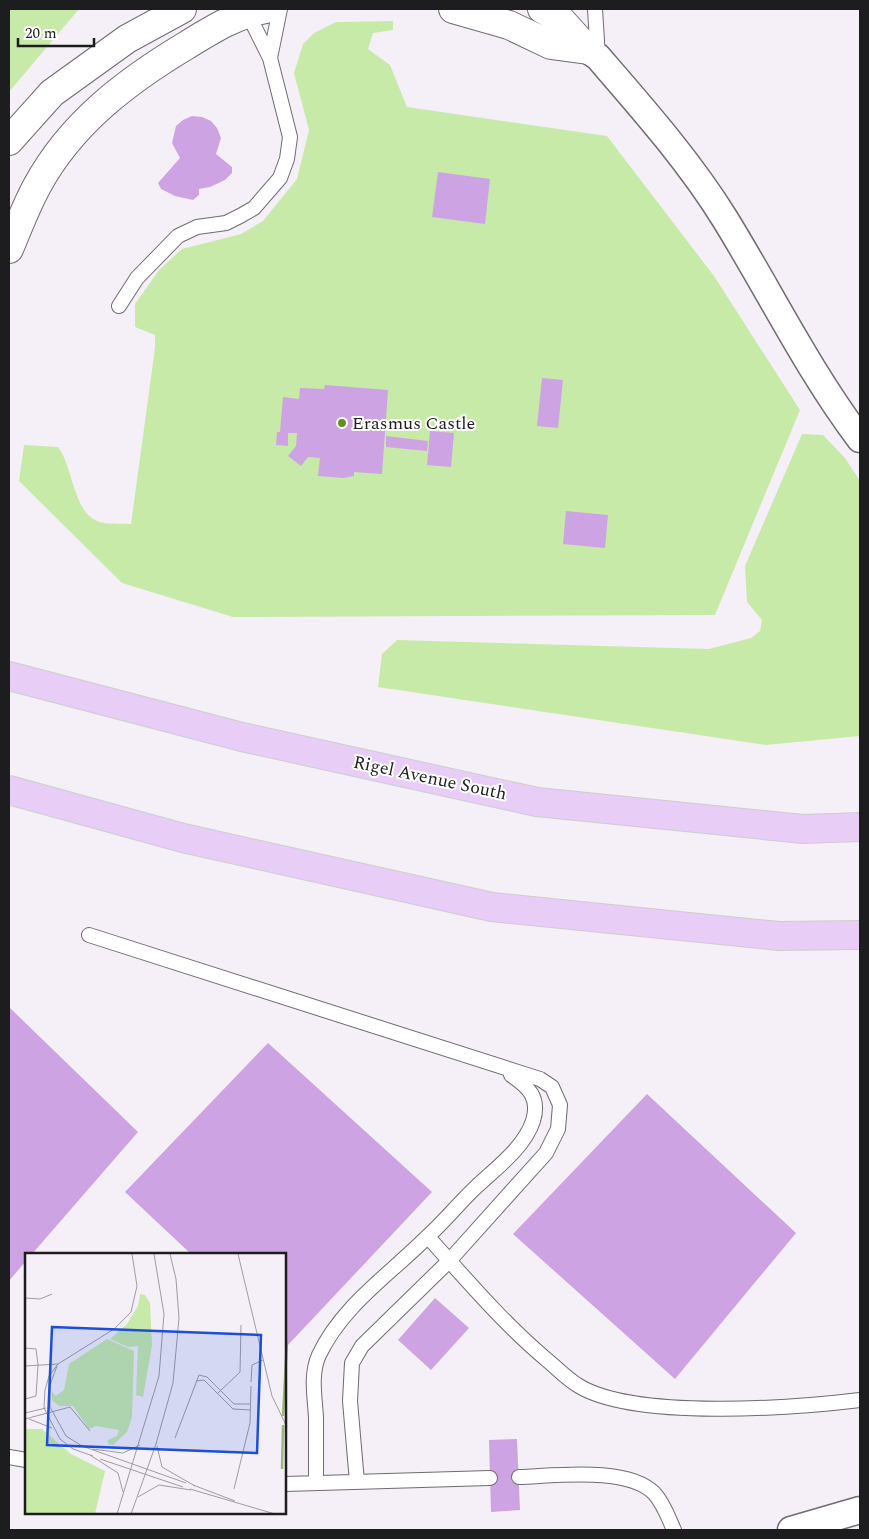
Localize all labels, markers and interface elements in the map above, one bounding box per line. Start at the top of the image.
scale bar [18,15,94,47]
text: 20 m [25,22,57,45]
place label: Erasmus Castle [352,410,475,437]
marker: Erasmus Castle [336,417,348,429]
street label: Rigel Avenue South [351,749,509,807]
inset map [25,1253,286,1514]

